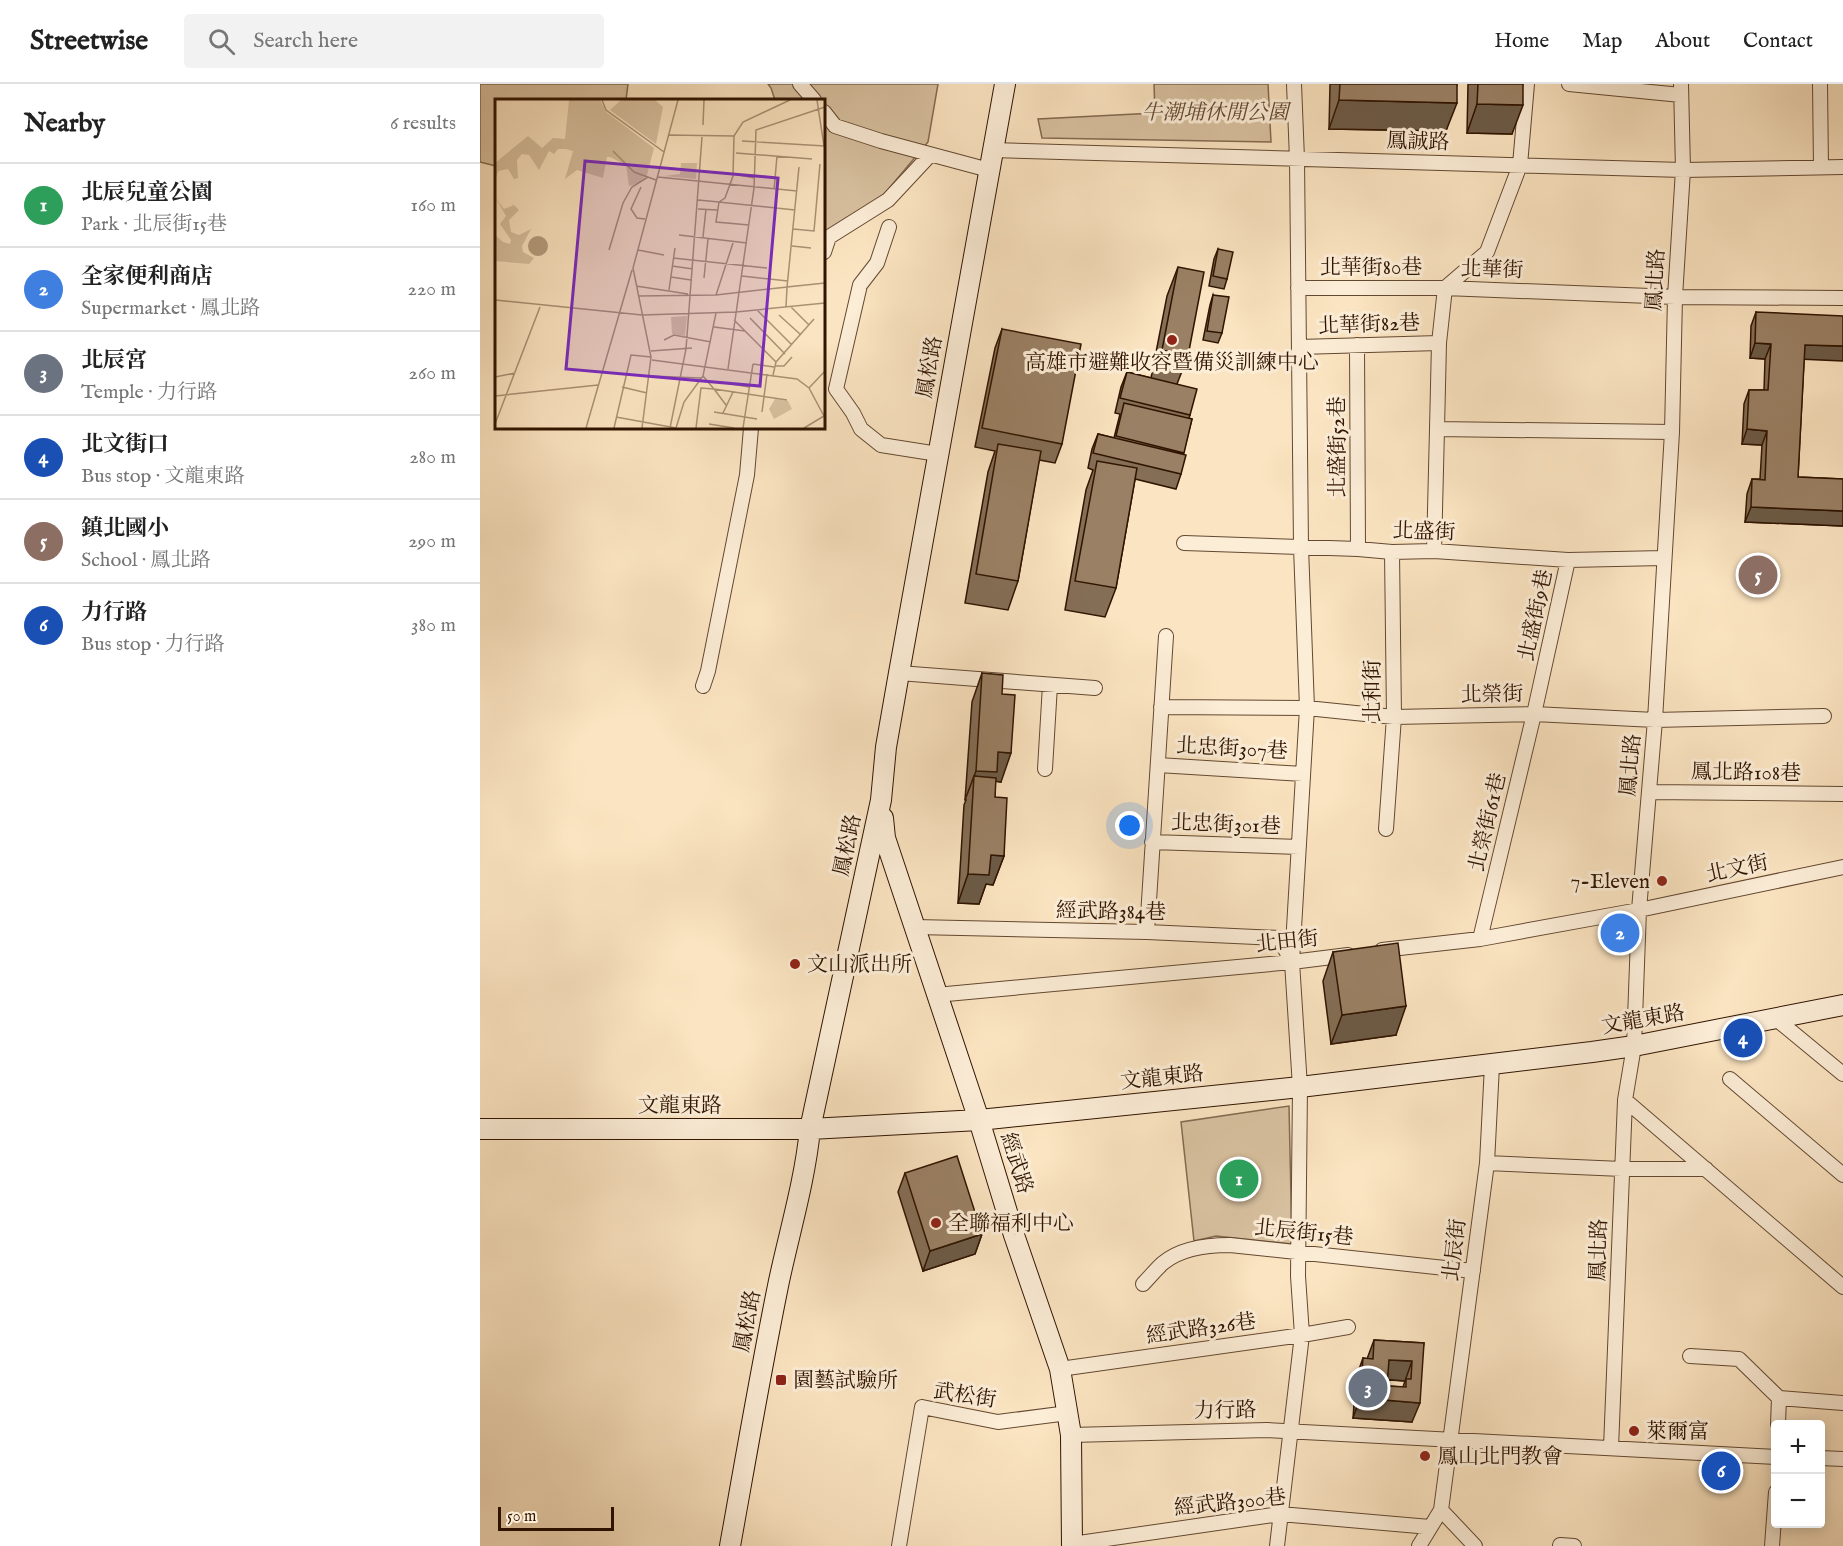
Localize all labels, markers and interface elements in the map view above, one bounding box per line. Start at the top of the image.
search box [184,14,604,68]
text: Streetwise [30,24,148,59]
icon: search [205,25,238,58]
text: Search here [253,27,358,55]
text: Home [1494,28,1549,55]
text: Map [1582,28,1622,55]
text: About [1655,28,1710,55]
text: Contact [1743,28,1813,55]
inset map [495,99,825,429]
park label: 牛潮埔休閒公園 [1142,100,1291,127]
text: Nearby [24,107,105,140]
text: 6 results [390,111,456,136]
street label: 鳳誠路 [1386,128,1450,157]
text: 北辰兒童公園 [81,179,213,207]
text: 1 [40,193,47,218]
text: 160 m [410,193,456,218]
text: Park · 北辰街15巷 [81,212,227,237]
street label: 鳳北路 [1641,248,1672,312]
street label: 北華街80巷 [1320,255,1422,282]
street label: 北華街 [1460,256,1524,285]
text: 全家便利商店 [81,263,213,291]
text: 2 [39,277,48,302]
text: 220 m [408,277,456,302]
text: Supermarket · 鳳北路 [81,296,260,321]
street label: 北華街82巷 [1318,310,1421,341]
marker: 高雄市避難收容暨備災訓練中心 [1165,333,1179,347]
street label: 鳳松路 [912,334,949,401]
text: 北辰宮 [81,347,147,375]
place label: 高雄市避難收容暨備災訓練中心 [1025,350,1319,377]
text: 3 [40,361,47,386]
text: 260 m [409,361,456,386]
text: Temple · 力行路 [81,380,217,405]
street label: 北盛街52巷 [1325,396,1352,498]
text: 北文街口 [81,431,169,459]
text: 4 [39,445,48,470]
text: 280 m [409,445,456,470]
text: Bus stop · 文龍東路 [81,464,245,489]
text: 鎮北國小 [81,515,169,543]
street label: 北盛街 [1392,518,1456,547]
text: 5 [40,529,47,554]
text: 290 m [408,529,456,554]
text: School · 鳳北路 [81,548,211,573]
pin: 5 [1738,552,1778,598]
street label: 北盛街9巷 [1514,567,1559,664]
text: 力行路 [81,599,147,627]
text: 6 [39,613,48,638]
text: 380 m [411,613,456,638]
text: Bus stop · 力行路 [81,632,225,657]
street label: 北和街 [1360,660,1387,723]
street label: 北榮街 [1460,681,1524,710]
street label: 北忠街307巷 [1175,733,1289,766]
street label: 鳳北路 [1615,733,1648,798]
street label: 鳳北路108巷 [1691,759,1801,788]
street label: 北榮街61巷 [1464,770,1513,874]
street label: 北忠街301巷 [1171,810,1281,841]
your location [1115,811,1144,840]
street label: 鳳松路 [829,812,868,879]
street label: 北文街 [1704,850,1771,889]
place label: 7-Eleven [1571,869,1650,896]
marker: 7-Eleven [1655,874,1669,888]
street label: 經武路384巷 [1056,898,1166,927]
pin: 2 [1600,910,1640,956]
street label: 北田街 [1254,926,1320,959]
place label: 文山派出所 [807,952,912,979]
marker: 文山派出所 [788,957,802,971]
street label: 文龍東路 [1600,1000,1687,1041]
pin: 4 [1724,1016,1762,1060]
street label: 文龍東路 [1119,1061,1205,1096]
street label: 文龍東路 [638,1093,722,1120]
street label: 經武路 [993,1129,1038,1198]
pin: 1 [1220,1156,1258,1202]
place label: 全聯福利中心 [948,1211,1074,1238]
street label: 北辰街15巷 [1253,1215,1355,1252]
marker: 全聯福利中心 [929,1216,943,1230]
street label: 北辰街 [1438,1217,1473,1283]
street label: 鳳北路 [1585,1218,1614,1282]
street label: 鳳松路 [729,1288,768,1355]
street label: 經武路326巷 [1145,1308,1258,1351]
pin: 3 [1348,1366,1388,1410]
place label: 園藝試驗所 [793,1368,898,1395]
marker: 園藝試驗所 [774,1373,788,1387]
street label: 武松街 [932,1378,998,1415]
street label: 力行路 [1193,1397,1257,1426]
place label: 萊爾富 [1646,1419,1709,1446]
map controls [1771,1420,1825,1528]
button: + [1771,1420,1825,1474]
marker: 萊爾富 [1627,1424,1641,1438]
place label: 鳳山北門教會 [1437,1444,1563,1471]
pin: 6 [1702,1448,1740,1494]
marker: 鳳山北門教會 [1418,1449,1432,1463]
button: − [1771,1474,1825,1528]
street label: 經武路300巷 [1173,1484,1288,1523]
scale bar [498,1504,614,1532]
text: 50 m [507,1507,536,1527]

